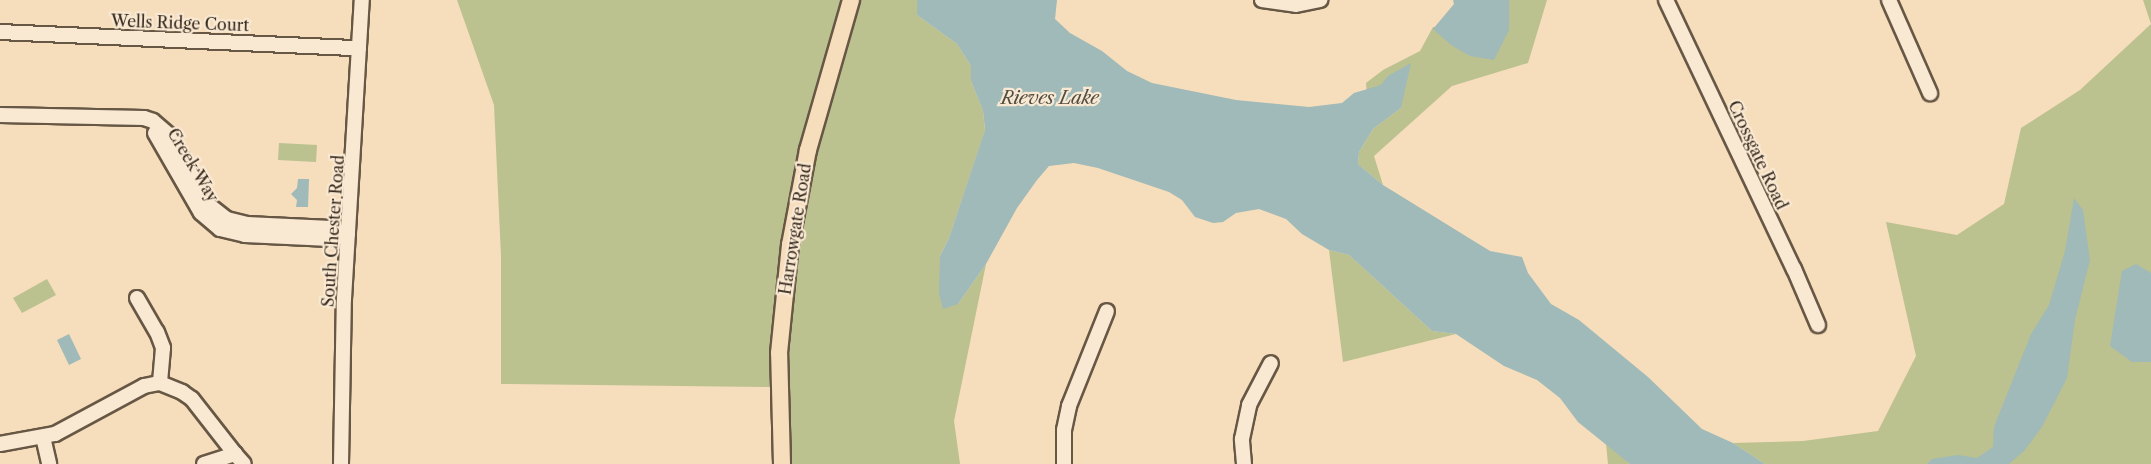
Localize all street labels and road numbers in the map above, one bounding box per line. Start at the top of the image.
street label: Wells Ridge Court [111,11,249,35]
street label: Crossgate Road [1724,98,1792,212]
street label: Creek Way [163,124,223,206]
street label: South Chester Road [318,154,348,308]
street label: Harrowgate Road [775,162,815,296]

